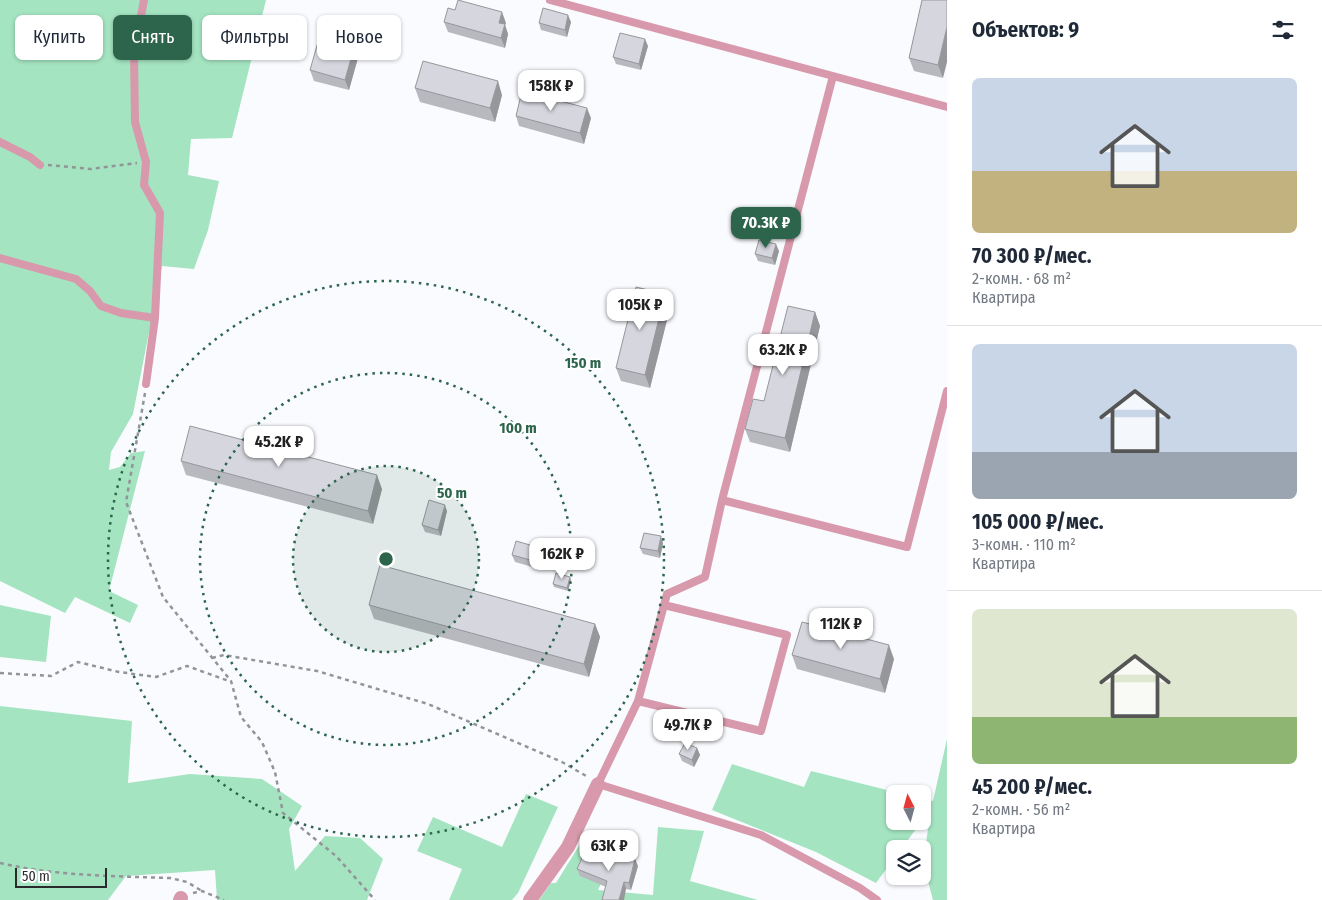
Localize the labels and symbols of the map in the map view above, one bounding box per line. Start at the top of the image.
pin: 158K ₽ [510,70,592,112]
pin: 70.3K ₽ [720,206,812,249]
pin: 105K ₽ [599,288,681,331]
pin: 63.2K ₽ [737,334,829,376]
text: 150 m [565,354,601,372]
text: 100 m [499,419,537,437]
pin: 45.2K ₽ [233,426,325,468]
text: 50 m [437,484,467,502]
pin: 162K ₽ [521,538,603,580]
centre of rings [377,550,395,568]
pin: 112K ₽ [800,608,882,650]
pin: 49.7K ₽ [642,708,734,751]
north arrow [886,785,931,830]
pin: 63K ₽ [574,830,644,872]
scale bar [15,865,108,888]

